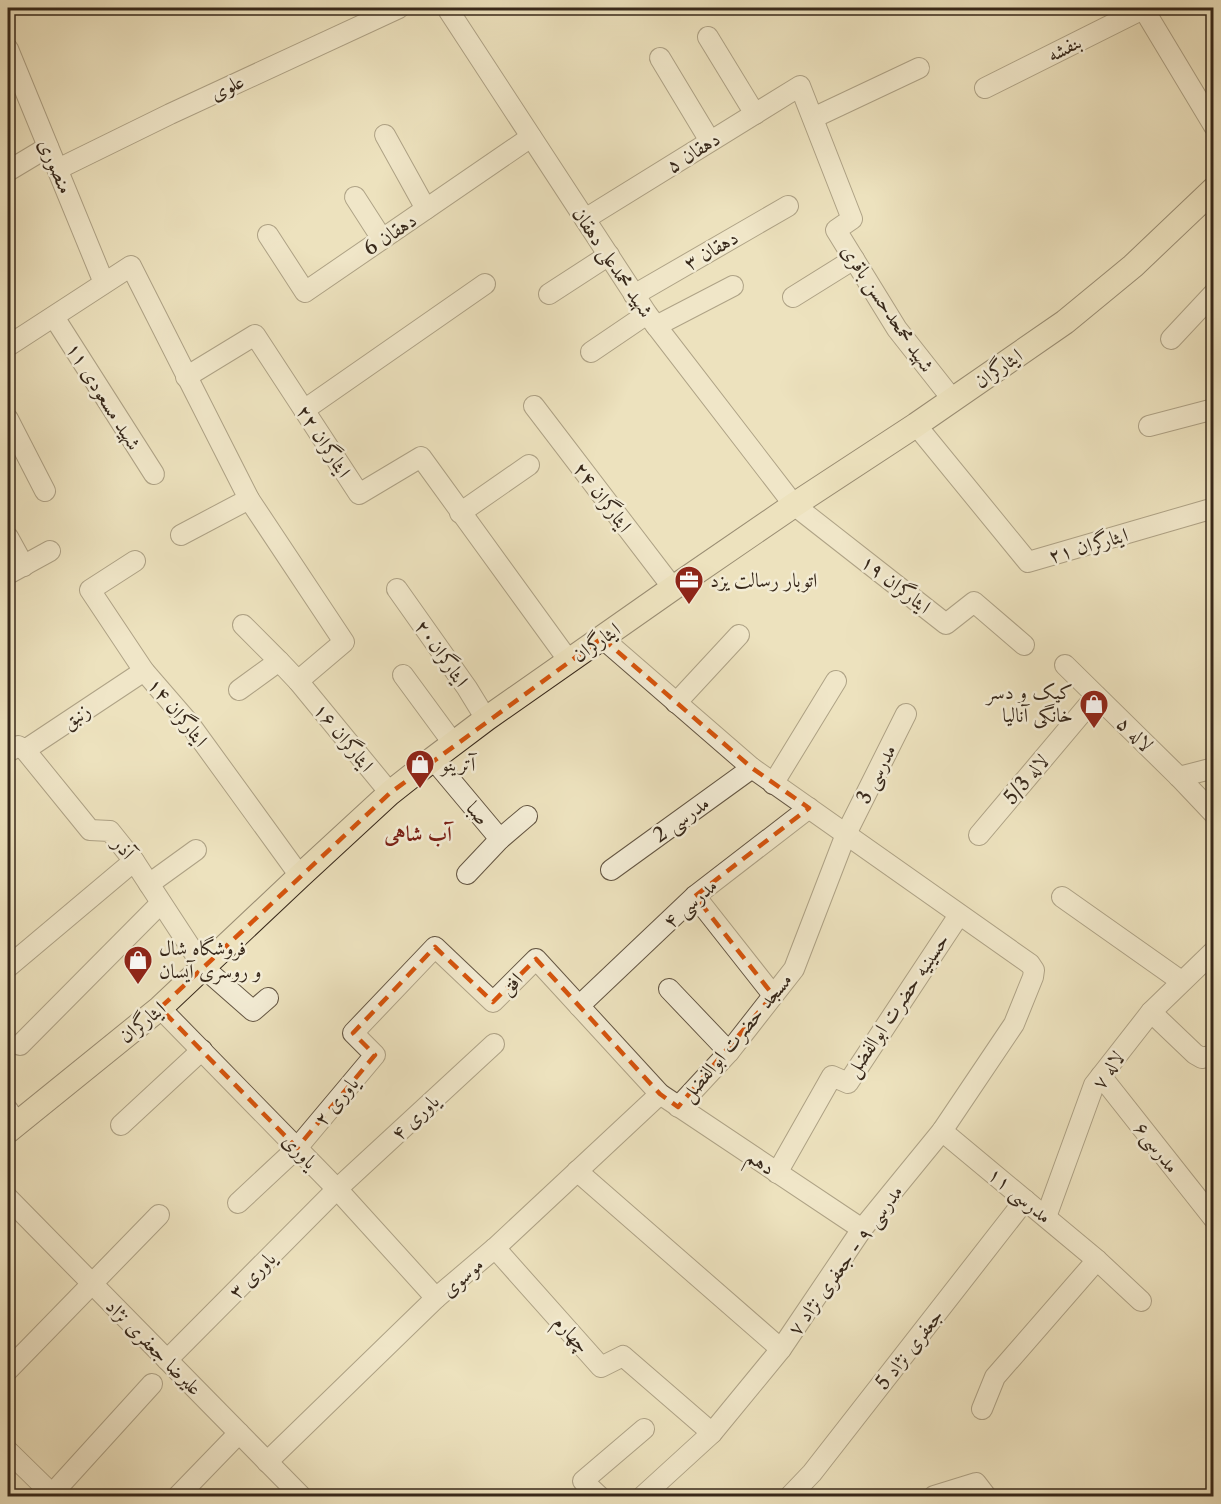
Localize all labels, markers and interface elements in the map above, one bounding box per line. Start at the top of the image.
street label: بنفشه [1043,29,1085,67]
street label: علوی [206,69,248,106]
street label: دهقان ۵ [662,126,724,178]
street label: منصوری [33,135,78,197]
street label: شهید محمدعلی دهقان [565,202,659,323]
street label: دهقان 6 [359,208,421,260]
street label: دهقان ۳ [680,225,742,275]
street label: شهید محمحدحسن باقری [835,240,940,378]
street label: شهید مسعودی ۱۱ [61,338,147,455]
street label: ایثارگران [969,342,1027,394]
street label: ایثارگران ۲۲ [291,400,357,482]
street label: ایثارگران ۲۴ [568,457,638,537]
street label: ایثارگران ۲۱ [1045,521,1131,569]
street label: ایثارگران ۱‍۹ [856,549,936,619]
office icon: اتوبار رسالت یزد [673,564,705,606]
place label: اتوبار رسالت یزد [710,568,817,593]
street label: ۲۰ایثارگران [409,614,475,692]
street label: ایثارگران [567,616,625,668]
street label: ایثارگران ۱۴ [142,672,214,752]
place label: کیک و دسر خانگی آنالیا [985,680,1073,729]
shop icon: کیک و دسر خانگی آنالیا [1078,688,1110,730]
street label: ایثارگران ۱۶ [308,697,380,777]
street label: زنبق [57,698,95,735]
street label: لاله ۵ [1112,711,1158,757]
street label: مدرسی 3 [851,740,904,809]
shop icon: آترینو [404,748,436,790]
street label: لاله 5/3 [998,749,1054,809]
place label: آترینو [439,752,478,777]
street label: مدرسی 2 [648,791,716,850]
street label: صبا [461,796,495,830]
district label: آب شاهی [383,821,454,847]
street label: آذر [107,831,142,866]
street label: مدرسی ۴ [658,873,724,935]
street label: حسینیه حضرت ابوالفضل [840,929,956,1083]
place label: فروشگاه شال و روسری آیسان [159,935,261,985]
shop icon: فروشگاه شال و روسری آیسان [122,944,154,986]
street label: افق [495,968,528,1001]
street label: مسجد حضرت ابوالفضل [675,968,799,1108]
street label: ایثارگران [113,995,171,1049]
street label: لاله ۷ [1086,1046,1130,1094]
street label: یاوری ۲ [309,1071,365,1131]
street label: یاوری ۴ [386,1088,445,1146]
street label: مدرسی۶ [1127,1117,1184,1179]
street label: یاوری [277,1128,323,1175]
street label: دهم [739,1144,780,1186]
street label: مدرسی ۱۱ [981,1162,1057,1231]
street label: مدرسی ۹ - جعفری نژاد ۷ [782,1180,910,1342]
street label: یاوری ۳ [223,1246,282,1304]
street label: موسوی [436,1252,489,1303]
street label: علیرضا جعفری نژاد [100,1294,207,1401]
street label: جعفری نژاد 5 [870,1304,949,1395]
street label: چهارم [544,1310,595,1362]

